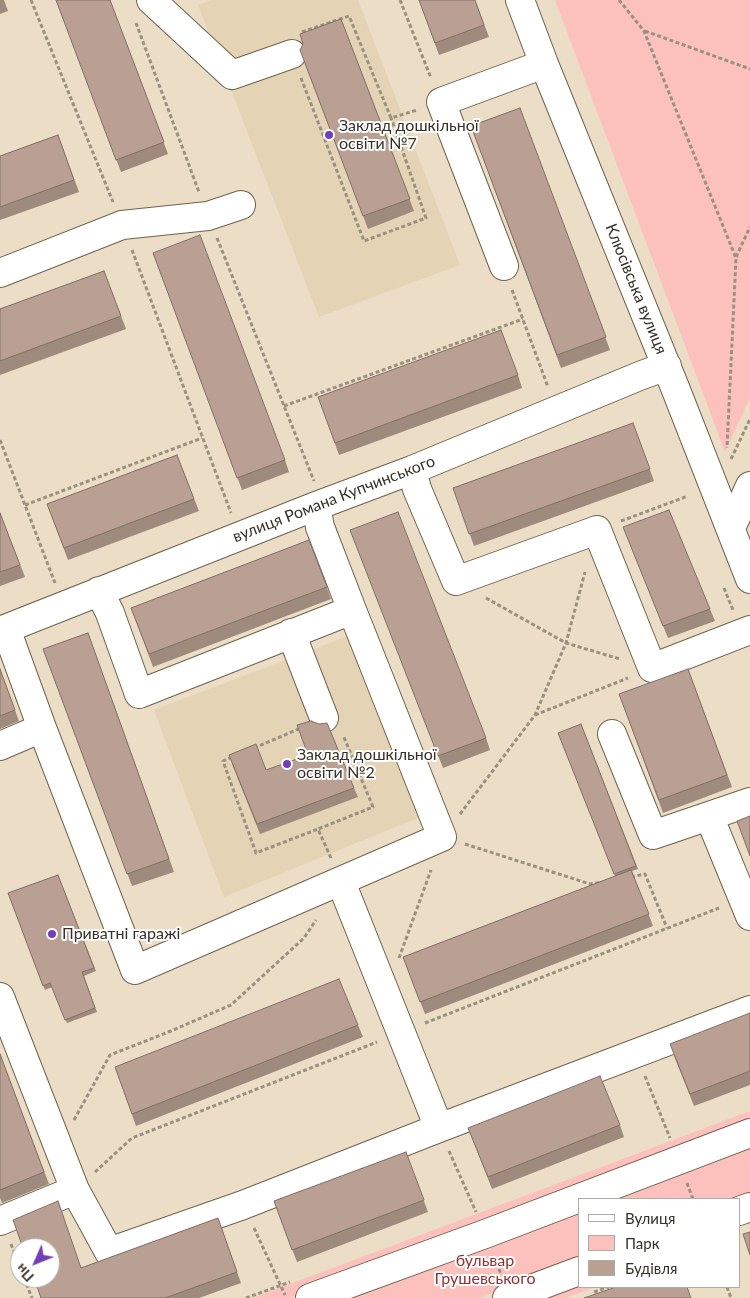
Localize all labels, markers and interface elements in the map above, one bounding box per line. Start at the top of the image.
place label: Заклад дошкільної освіти №7 [339,116,479,154]
marker: Заклад дошкільної освіти №7 [323,129,335,141]
street label: Клюсівська вулиця [601,221,671,357]
street label: вулиця Романа Купчинського [230,451,438,547]
place label: Заклад дошкільної освіти №2 [297,745,437,783]
marker: Заклад дошкільної освіти №2 [281,758,293,770]
place label: Приватні гаражі [62,924,180,944]
marker: Приватні гаражі [46,928,58,940]
legend [578,1198,740,1288]
text: Вулиця [625,1209,675,1227]
text: Парк [625,1234,659,1252]
north arrow [10,1238,60,1288]
park label: бульвар Грушевського [435,1251,535,1289]
text: Будівля [625,1259,677,1277]
text: Пн [12,1261,37,1286]

